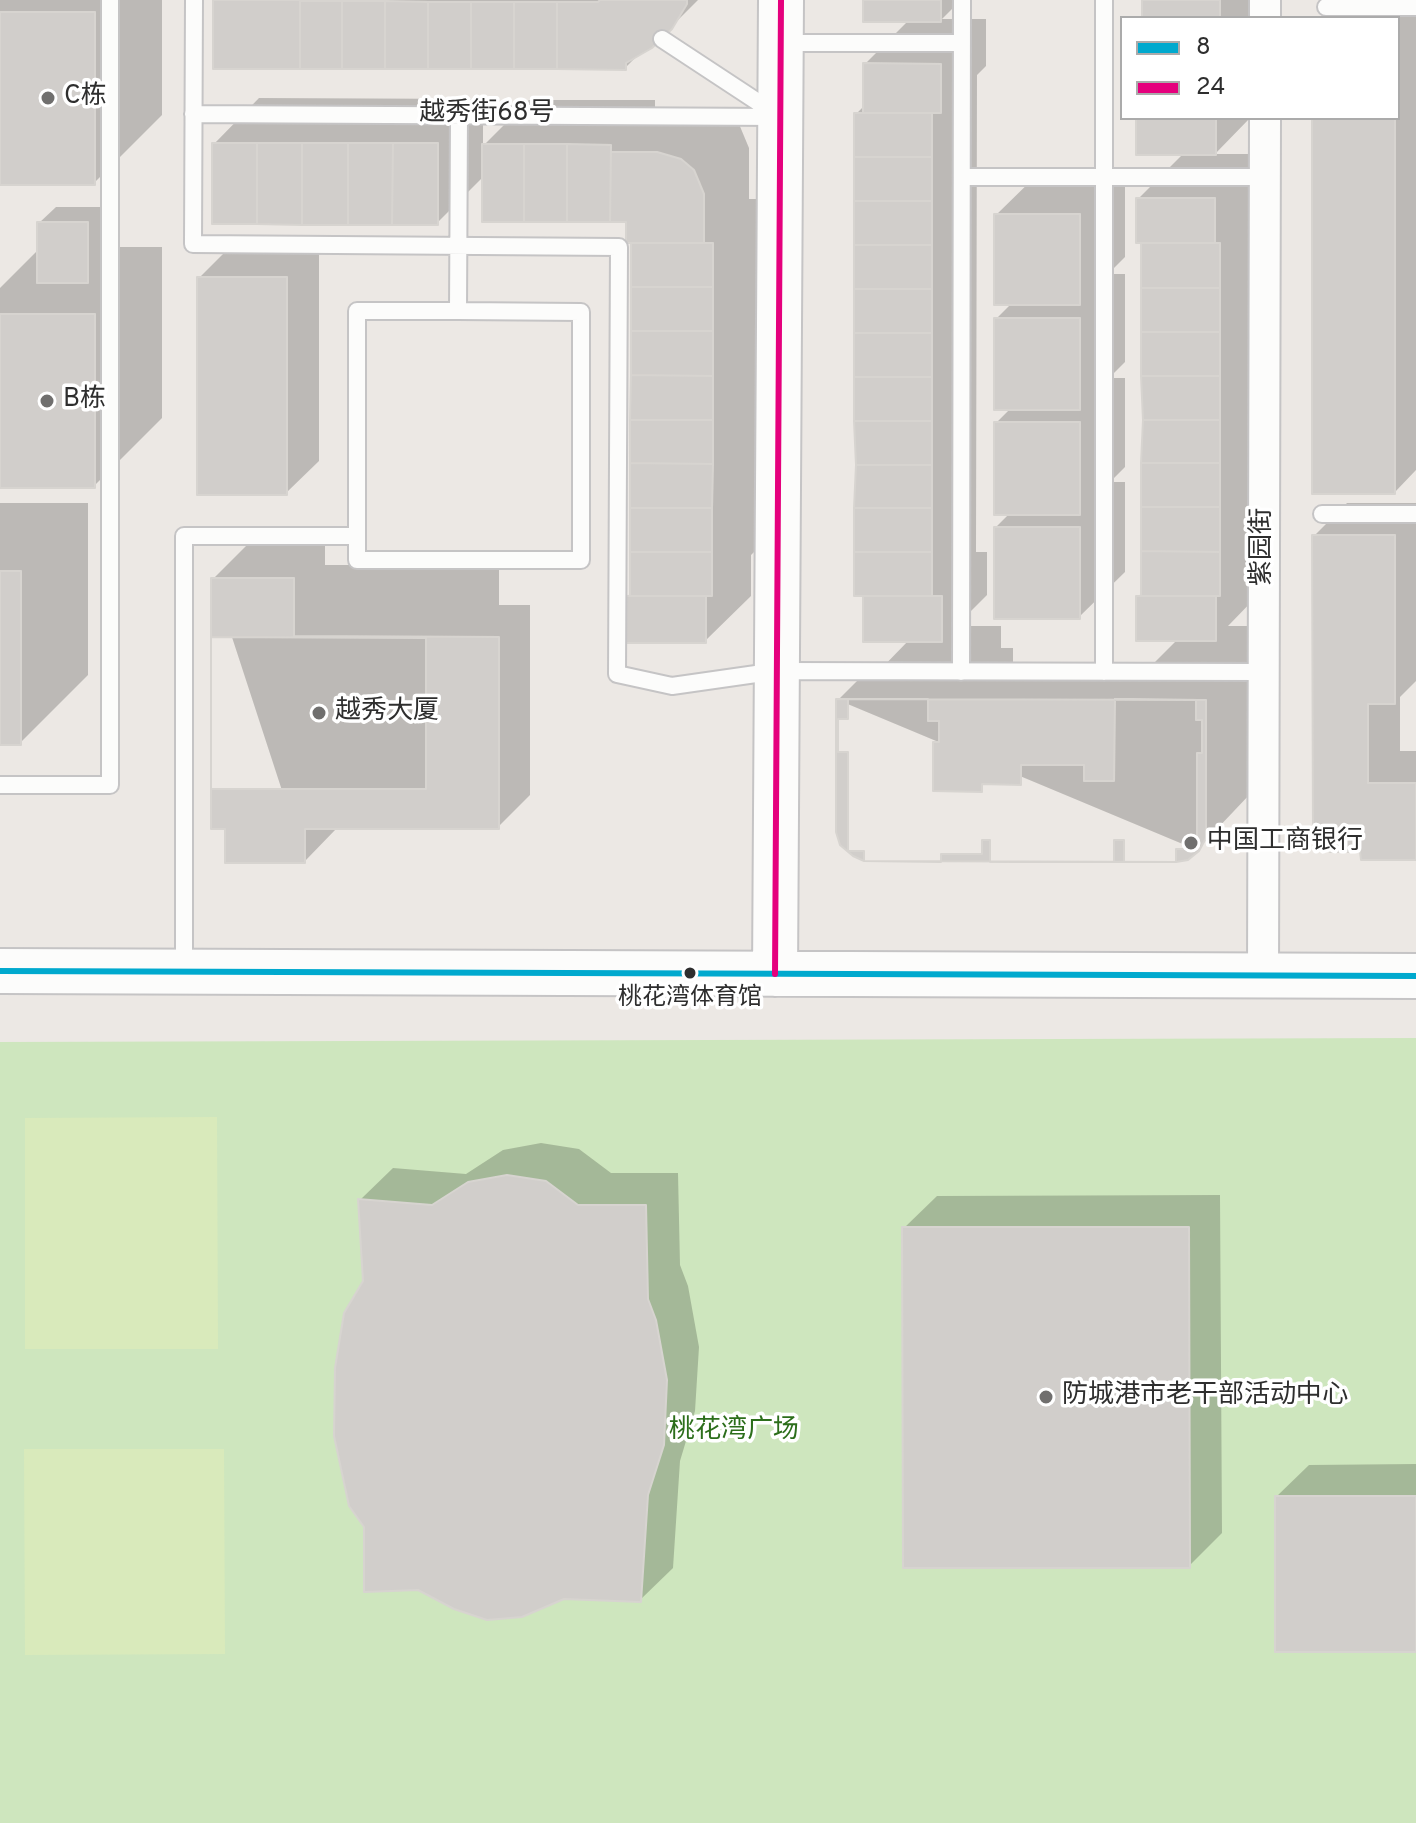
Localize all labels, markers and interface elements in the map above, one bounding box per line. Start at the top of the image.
legend [1120,16,1400,120]
text: 8 [1196,33,1211,63]
text: 24 [1196,73,1225,103]
place label: C栋 [64,82,107,114]
marker: C栋 [39,89,57,107]
street label: 越秀街68号 [419,99,555,131]
place label: B栋 [63,385,106,417]
marker: B栋 [38,392,56,410]
street label: 紫园街 [1248,508,1280,586]
place label: 越秀大厦 [335,697,439,729]
marker: 越秀大厦 [310,704,328,722]
place label: 中国工商银行 [1207,827,1363,859]
marker: 中国工商银行 [1182,834,1200,852]
marker: 桃花湾体育馆 [682,965,698,981]
place label: 桃花湾体育馆 [618,985,762,1013]
place label: 防城港市老干部活动中心 [1062,1381,1348,1413]
marker: 防城港市老干部活动中心 [1037,1388,1055,1406]
park label: 桃花湾广场 [669,1416,799,1448]

